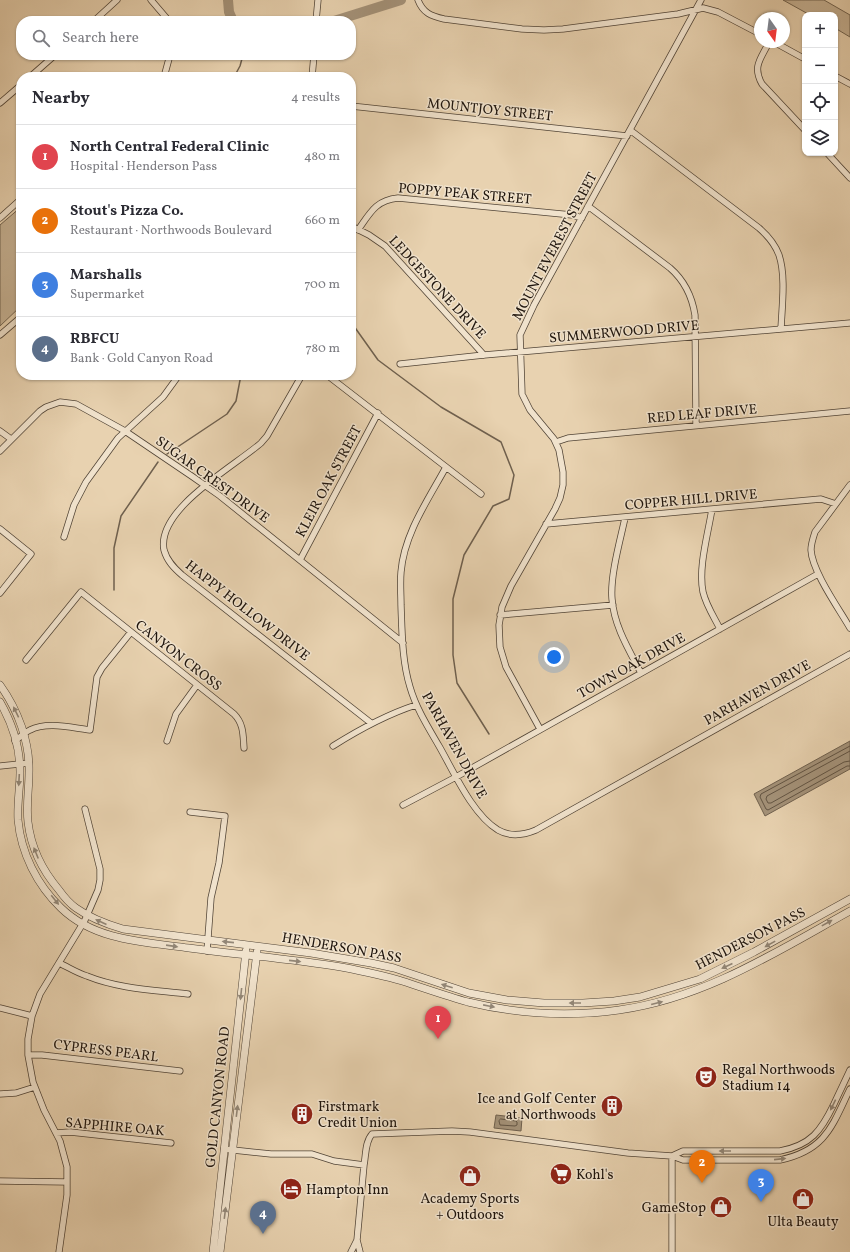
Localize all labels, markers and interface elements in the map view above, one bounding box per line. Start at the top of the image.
north arrow [754,12,790,48]
map controls [802,12,838,156]
button: + [802,12,838,48]
search box [16,16,356,60]
icon: search [30,27,52,49]
text: Search here [62,28,139,49]
button: − [802,48,838,84]
button: locate [802,84,838,120]
text: Nearby [32,87,90,110]
text: 4 results [291,89,340,107]
street label: MOUNTJOY STREET [426,94,554,127]
button: layers [802,120,838,156]
text: North Central Federal Clinic [70,137,269,158]
text: 1 [42,148,48,166]
text: 480 m [304,148,340,166]
text: Hospital · Henderson Pass [70,158,217,176]
street label: MOUNT EVEREST STREET [508,169,602,324]
street label: POPPY PEAK STREET [397,179,532,210]
text: Stout's Pizza Co. [70,201,184,222]
text: 2 [42,212,48,230]
text: 660 m [305,212,340,230]
text: Restaurant · Northwoods Boulevard [70,222,272,240]
street label: LEDGESTONE DRIVE [384,232,490,344]
text: Marshalls [70,265,142,286]
text: 3 [42,276,48,294]
text: 700 m [304,276,340,294]
text: Supermarket [70,286,145,304]
street label: SUMMERWOOD DRIVE [548,316,700,349]
text: RBFCU [70,329,119,350]
text: 4 [41,340,49,358]
text: 780 m [306,340,340,358]
text: Bank · Gold Canyon Road [70,350,213,368]
street label: RED LEAF DRIVE [646,400,758,429]
street label: KLEIR OAK STREET [292,422,367,541]
street label: SUGAR CREST DRIVE [151,432,273,528]
street label: COPPER HILL DRIVE [624,485,758,516]
street label: HAPPY HOLLOW DRIVE [181,556,313,666]
street label: CANYON CROSS [131,616,225,696]
street label: TOWN OAK DRIVE [575,629,689,704]
your location [544,647,564,667]
street label: PARHAVEN DRIVE [701,656,814,731]
street label: PARHAVEN DRIVE [416,689,491,802]
one-way arrow [13,707,19,718]
one-way arrow [16,774,23,786]
one-way arrow [32,847,38,859]
one-way arrow [50,895,59,906]
street label: HENDERSON PASS [692,903,809,975]
one-way arrow [95,919,107,925]
one-way arrow [821,920,833,927]
street label: HENDERSON PASS [280,929,403,968]
one-way arrow [222,939,234,946]
one-way arrow [764,940,776,947]
one-way arrow [166,943,179,949]
one-way arrow [289,957,301,964]
one-way arrow [722,963,733,969]
one-way arrow [441,982,453,988]
one-way arrow [238,988,245,1000]
one-way arrow [650,999,663,1005]
one-way arrow [568,1000,581,1006]
one-way arrow [483,1003,495,1009]
pin: 1 [425,1006,451,1039]
street label: GOLD CANYON ROAD [202,1026,235,1169]
street label: CYPRESS PEARL [52,1036,160,1067]
place label: Regal Northwoods Stadium 14 [722,1061,835,1096]
theatre icon: Regal Northwoods Stadium 14 [693,1064,719,1090]
place label: Ice and Golf Center at Northwoods [477,1090,596,1125]
building icon: Ice and Golf Center at Northwoods [599,1093,625,1119]
place label: Firstmark Credit Union [318,1098,397,1133]
one-way arrow [830,1100,836,1111]
building icon: Firstmark Credit Union [289,1101,315,1127]
one-way arrow [234,1105,240,1117]
street label: SAPPHIRE OAK [65,1114,166,1141]
one-way arrow [718,1148,731,1154]
pin: 2 [689,1150,715,1183]
one-way arrow [774,1156,786,1162]
supermarket icon: Kohl's [548,1161,574,1187]
shop icon: Academy Sports + Outdoors [457,1163,483,1189]
place label: Kohl's [576,1166,614,1185]
pin: 3 [748,1169,774,1202]
hotel icon: Hampton Inn [278,1176,304,1202]
place label: Hampton Inn [306,1181,389,1200]
shop icon: Ulta Beauty [790,1186,816,1212]
place label: Academy Sports + Outdoors [420,1190,520,1225]
shop icon: GameStop [708,1194,734,1220]
place label: GameStop [642,1199,706,1218]
pin: 4 [250,1201,276,1234]
one-way arrow [222,1207,228,1219]
place label: Ulta Beauty [767,1213,839,1232]

